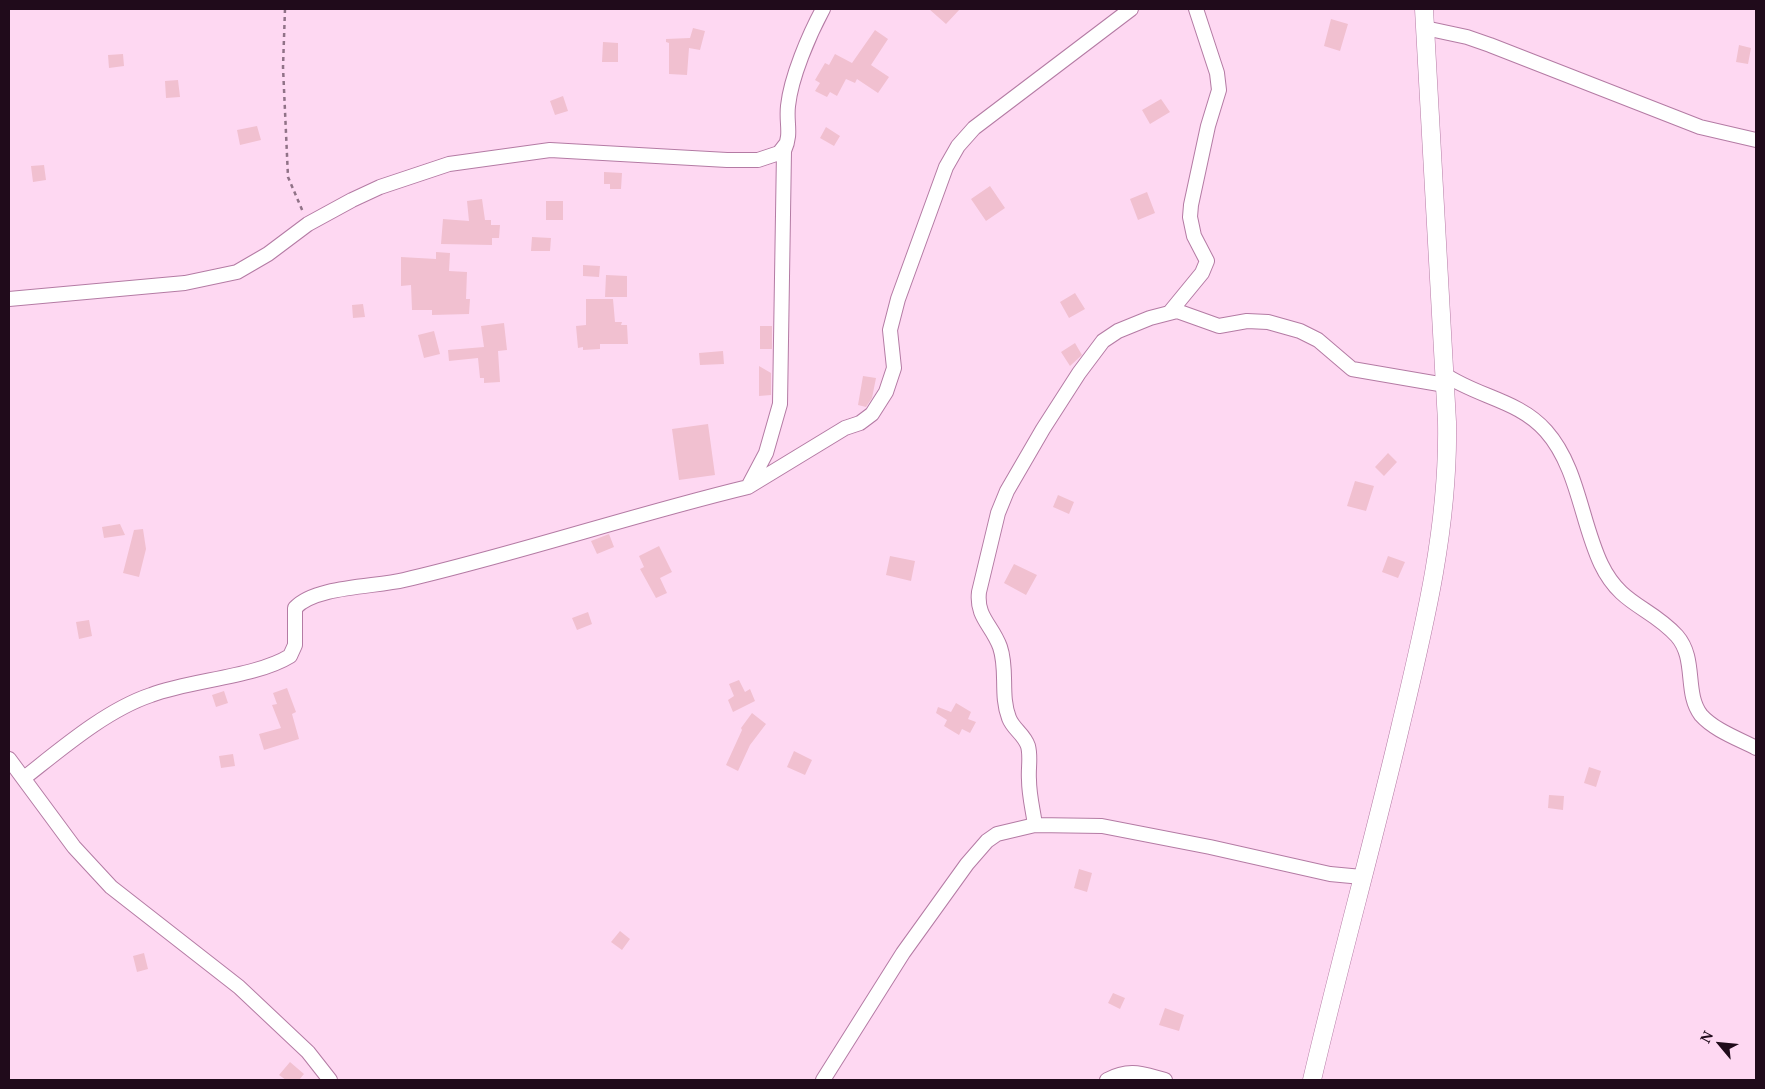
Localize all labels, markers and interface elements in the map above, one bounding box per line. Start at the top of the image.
north arrow [1695,1019,1745,1069]
text: N [1695,1027,1717,1046]

